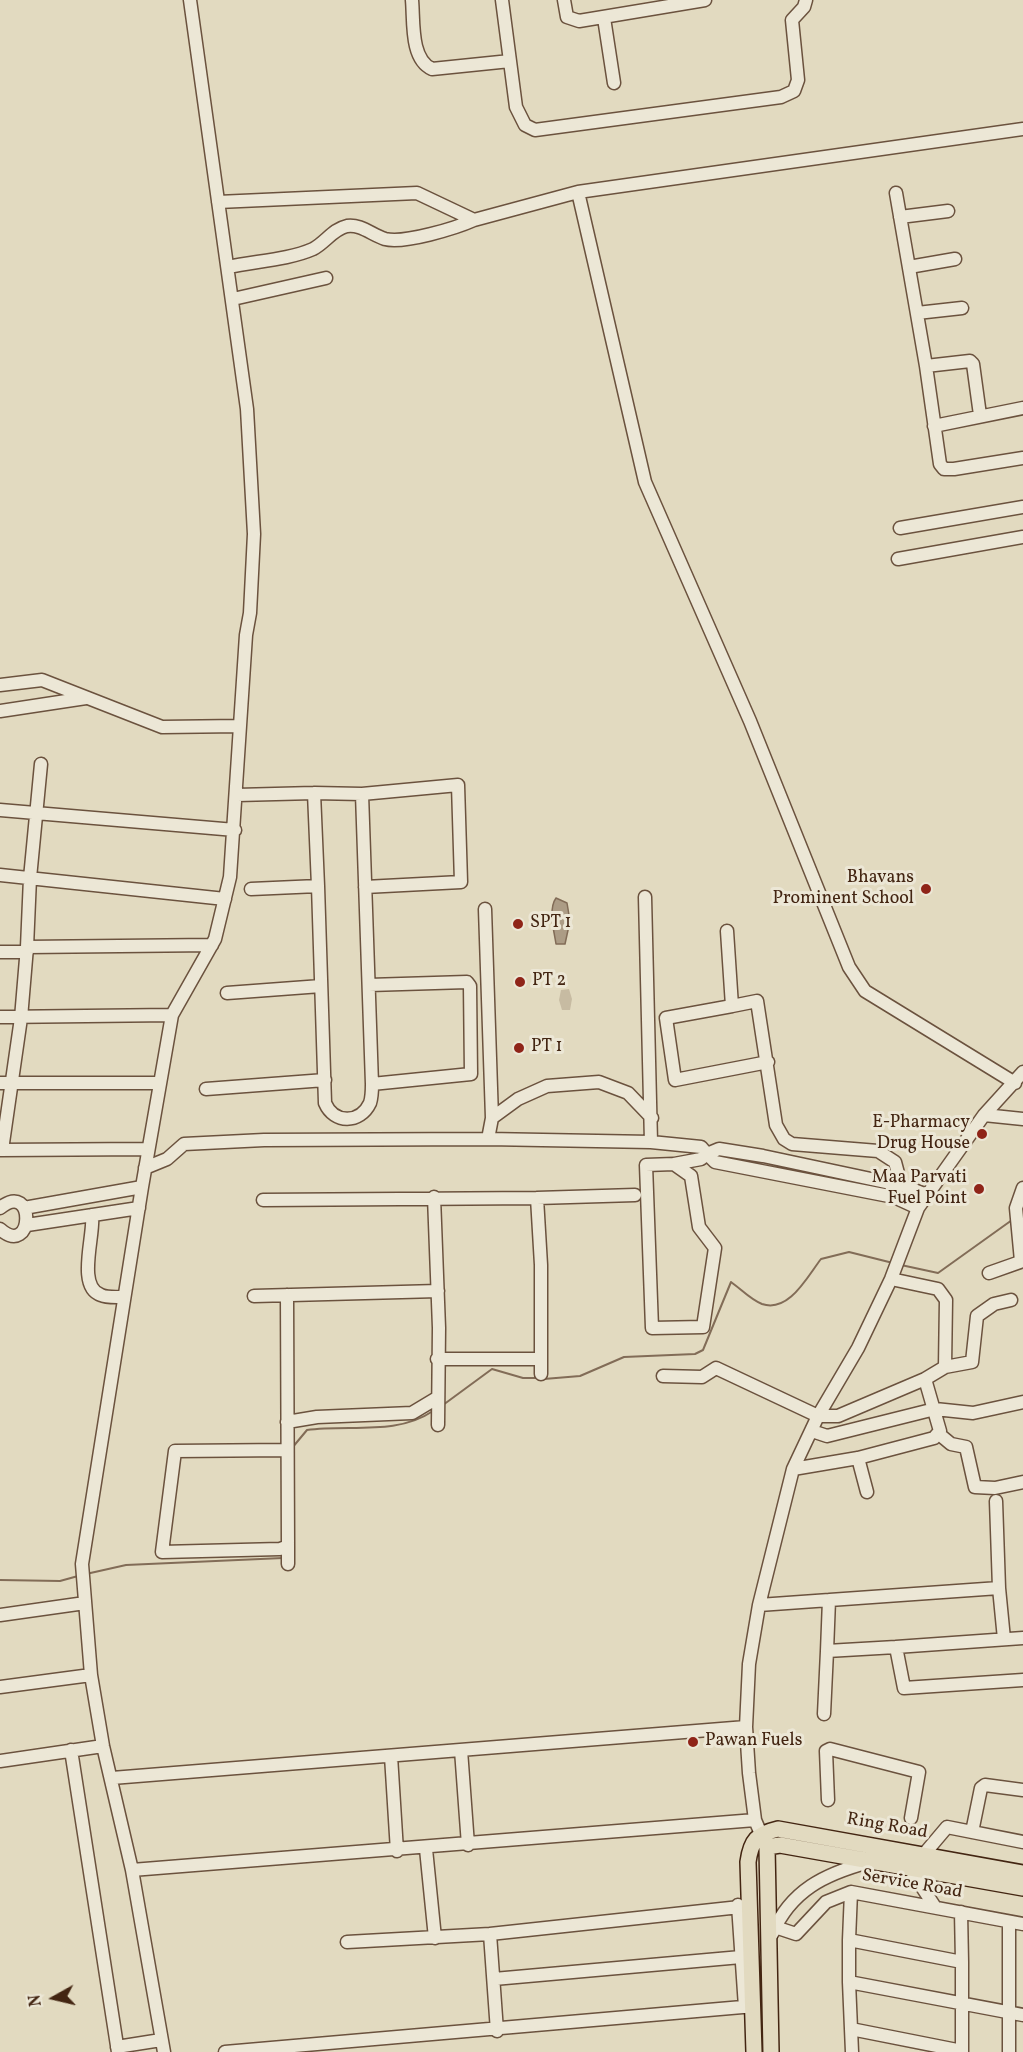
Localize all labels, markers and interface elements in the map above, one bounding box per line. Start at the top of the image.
place label: Bhavans Prominent School [773,868,914,910]
marker: Bhavans Prominent School [919,882,933,896]
place label: SPT 1 [530,913,572,935]
marker: SPT 1 [511,917,525,931]
place label: PT 2 [532,971,566,993]
marker: PT 2 [513,975,527,989]
place label: PT 1 [531,1037,563,1059]
marker: PT 1 [512,1041,526,1055]
place label: E-Pharmacy Drug House [872,1113,970,1156]
marker: E-Pharmacy Drug House [975,1127,989,1141]
place label: Maa Parvati Fuel Point [872,1168,967,1210]
marker: Maa Parvati Fuel Point [972,1182,986,1196]
place label: Pawan Fuels [705,1731,802,1753]
marker: Pawan Fuels [686,1735,700,1749]
street label: Ring Road [845,1809,929,1845]
street label: Service Road [860,1866,964,1904]
north arrow [24,1968,84,2028]
text: N [24,1993,48,2008]

